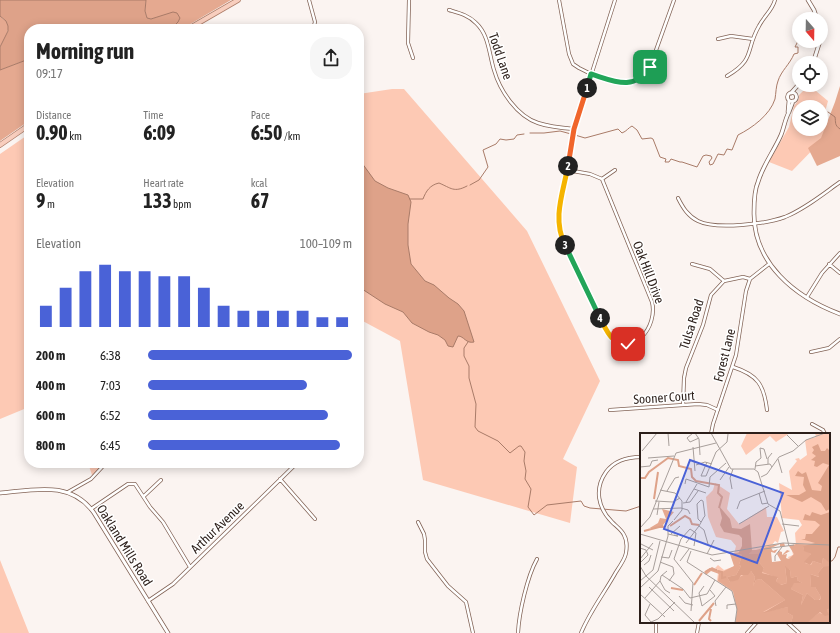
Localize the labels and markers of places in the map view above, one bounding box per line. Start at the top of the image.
pin [633,50,667,84]
pin: 1 [577,78,597,98]
pin: 2 [558,156,578,176]
pin: 3 [555,235,575,255]
pin: 4 [590,308,610,328]
pin [611,327,645,361]

